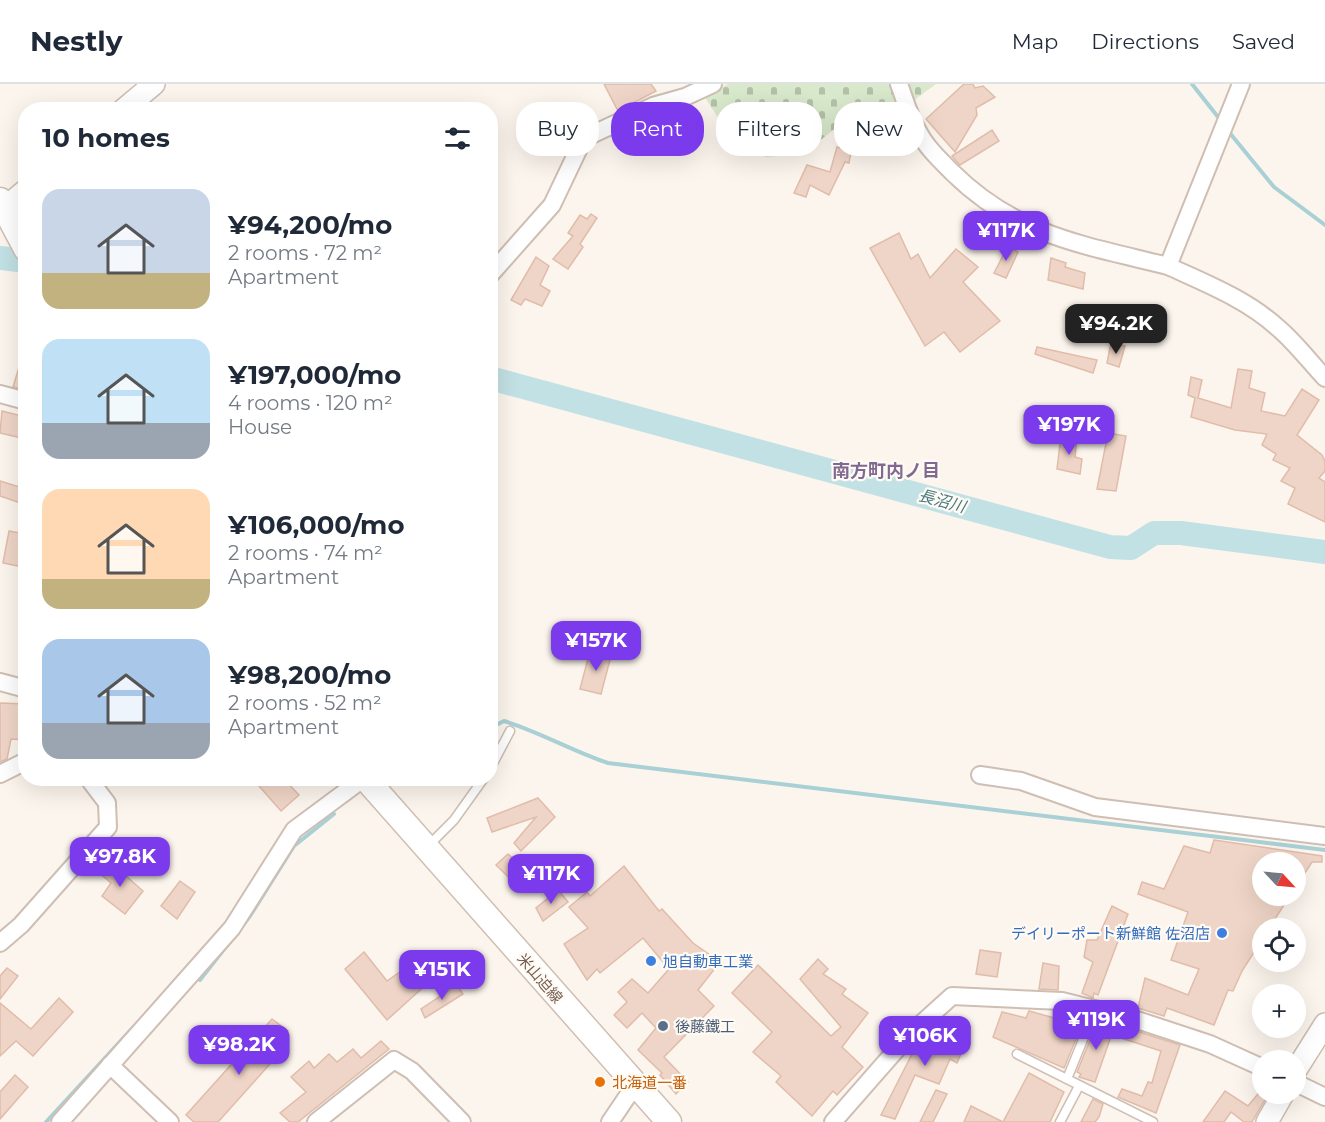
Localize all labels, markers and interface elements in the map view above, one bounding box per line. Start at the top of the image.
text: Nestly [30,24,123,58]
text: Map [1012,29,1058,54]
text: Directions [1091,29,1199,54]
text: Saved [1232,29,1295,54]
chip: Buy [516,102,599,156]
chip: Rent [611,102,704,156]
chip: Filters [716,102,822,156]
chip: New [834,102,924,156]
text: 10 homes [42,122,170,154]
icon: filters [441,122,474,155]
text: ¥94,200/mo [228,209,392,241]
pin: ¥117K [964,211,1048,262]
icon: home [90,213,162,285]
text: ¥117K [977,218,1035,242]
text: 2 rooms · 72 m² [228,241,382,265]
text: Apartment [228,265,339,289]
pin: ¥94.2K [1067,304,1165,355]
text: ¥94.2K [1079,311,1153,335]
text: ¥197,000/mo [228,359,401,391]
icon: home [90,363,162,435]
text: 4 rooms · 120 m² [228,391,393,415]
pin: ¥197K [1027,405,1111,456]
text: ¥197K [1037,412,1101,436]
text: House [228,415,292,439]
district label: 南方町内ノ目 [832,460,940,482]
water label: 長沼川 [916,486,970,517]
text: ¥106,000/mo [228,509,404,541]
icon: home [90,513,162,585]
text: 2 rooms · 74 m² [228,541,383,565]
text: Apartment [228,565,339,589]
pin: ¥157K [554,621,638,672]
text: ¥157K [565,628,627,652]
text: ¥98,200/mo [228,659,391,691]
icon: home [90,663,162,735]
text: 2 rooms · 52 m² [228,691,382,715]
text: Apartment [228,715,339,739]
pin: ¥97.8K [71,837,169,888]
text: ¥97.8K [84,844,156,868]
north arrow [1252,852,1306,906]
map controls [1252,852,1306,1104]
pin: ¥117K [509,854,593,905]
text: ¥117K [522,861,580,885]
button: locate [1252,918,1306,972]
place label: デイリーポート新鮮館 佐沼店 [1011,924,1210,943]
marker: デイリーポート新鮮館 佐沼店 [1215,926,1229,940]
street label: 米山迫線 [513,949,567,1007]
pin: ¥151K [400,950,484,1001]
place label: 旭自動車工業 [663,952,753,971]
marker: 旭自動車工業 [644,954,658,968]
text: ¥151K [413,957,471,981]
button: + [1252,984,1306,1038]
pin: ¥119K [1054,1000,1138,1051]
text: ¥119K [1067,1007,1125,1031]
pin: ¥106K [883,1016,967,1067]
place label: 後藤鐵工 [675,1017,735,1036]
marker: 後藤鐵工 [656,1019,670,1033]
text: ¥106K [893,1023,957,1047]
pin: ¥98.2K [190,1025,288,1076]
text: ¥98.2K [203,1032,275,1056]
button: − [1252,1050,1306,1104]
place label: 北海道一番 [612,1073,687,1092]
marker: 北海道一番 [593,1075,607,1089]

